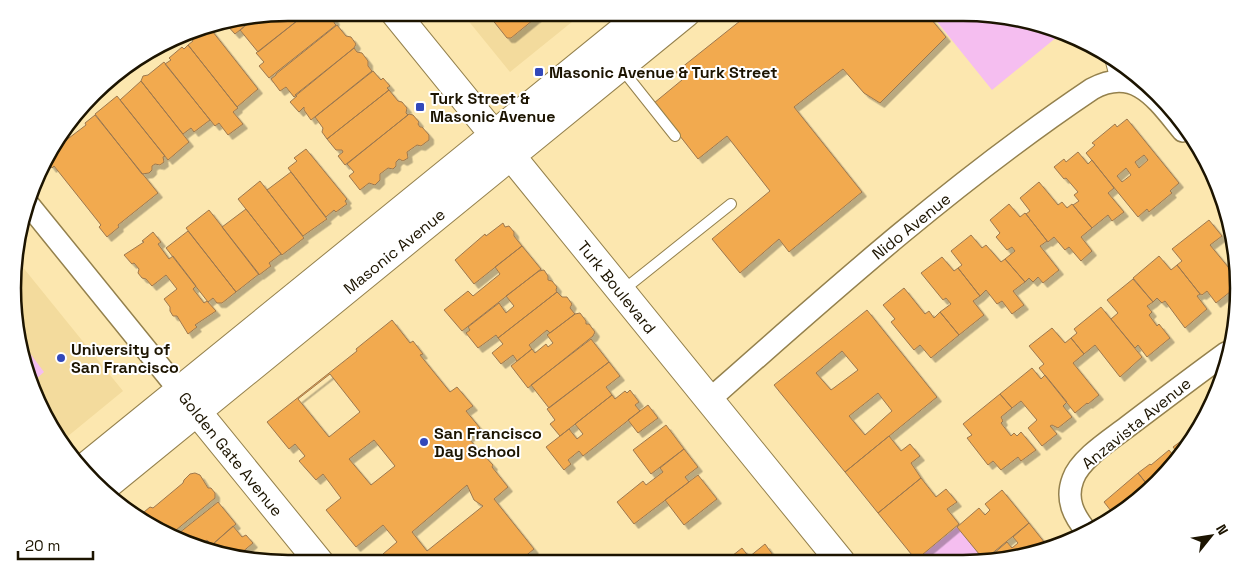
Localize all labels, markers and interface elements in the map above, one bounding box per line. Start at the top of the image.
place label: Masonic Avenue & Turk Street [549,62,778,83]
marker: Masonic Avenue & Turk Street [533,66,545,78]
place label: Turk Street & Masonic Avenue [430,88,555,127]
marker: Turk Street & Masonic Avenue [414,101,426,113]
street label: Nido Avenue [868,188,955,264]
street label: Masonic Avenue [339,204,449,299]
street label: Turk Boulevard [573,237,661,338]
place label: University of San Francisco [71,339,179,378]
marker: University of San Francisco [55,352,67,364]
street label: Anzavista Avenue [1077,373,1195,474]
street label: Golden Gate Avenue [174,388,287,521]
place label: San Francisco Day School [434,423,542,462]
marker: San Francisco Day School [418,436,430,448]
north arrow [1186,511,1236,561]
text: N [1212,521,1232,538]
scale bar [18,528,92,560]
text: 20 m [25,536,60,555]

